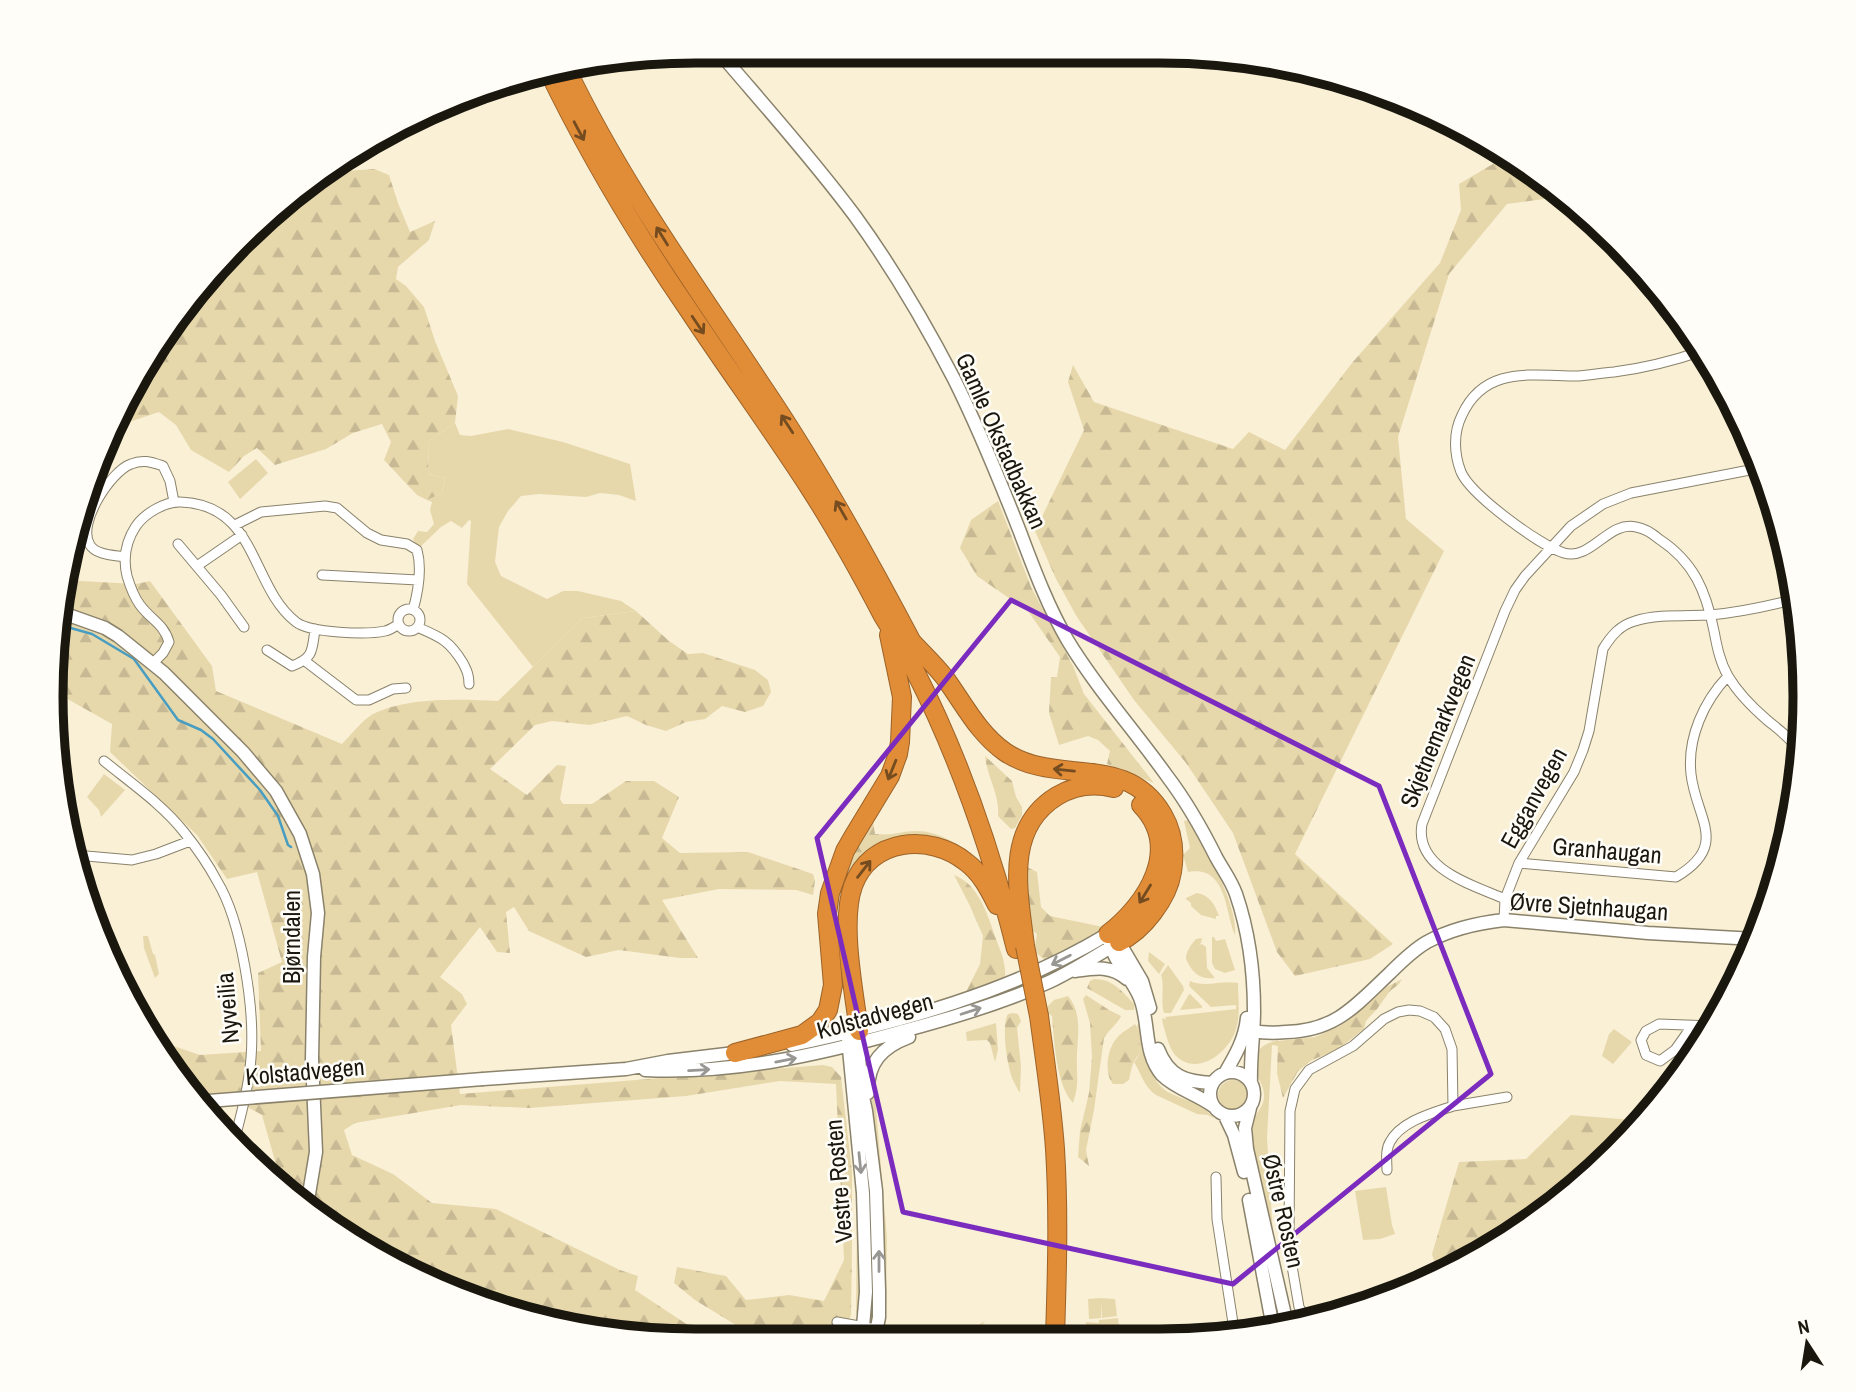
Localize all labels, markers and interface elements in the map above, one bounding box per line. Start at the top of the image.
one-way arrow [573,120,586,141]
one-way arrow [654,227,668,247]
one-way arrow [691,315,705,334]
street label: Gamle Okstadbakkan [949,348,1055,534]
one-way arrow [780,415,794,435]
one-way arrow [834,501,848,521]
street label: Skjetnemarkvegen [1392,649,1482,812]
street label: Egganvegen [1492,741,1574,854]
one-way arrow [884,758,897,780]
one-way arrow [1054,763,1076,776]
street label: Granhaugan [1551,829,1663,871]
one-way arrow [856,860,871,879]
one-way arrow [1138,884,1153,903]
street label: Øvre Sjetnhaugan [1509,885,1669,927]
street label: Bjørndalen [275,890,307,984]
one-way arrow [1051,953,1072,967]
street label: Nyveilia [208,971,246,1045]
street label: Kolstadvegen [813,984,936,1046]
one-way arrow [960,1004,982,1016]
street label: Kolstadvegen [244,1050,366,1092]
one-way arrow [775,1052,797,1066]
one-way arrow [688,1063,711,1076]
street label: Vestre Rosten [817,1118,859,1244]
one-way arrow [853,1151,866,1174]
street label: Østre Rosten [1255,1151,1313,1271]
one-way arrow [872,1249,886,1272]
north arrow [1772,1308,1842,1378]
text: N [1795,1312,1812,1340]

